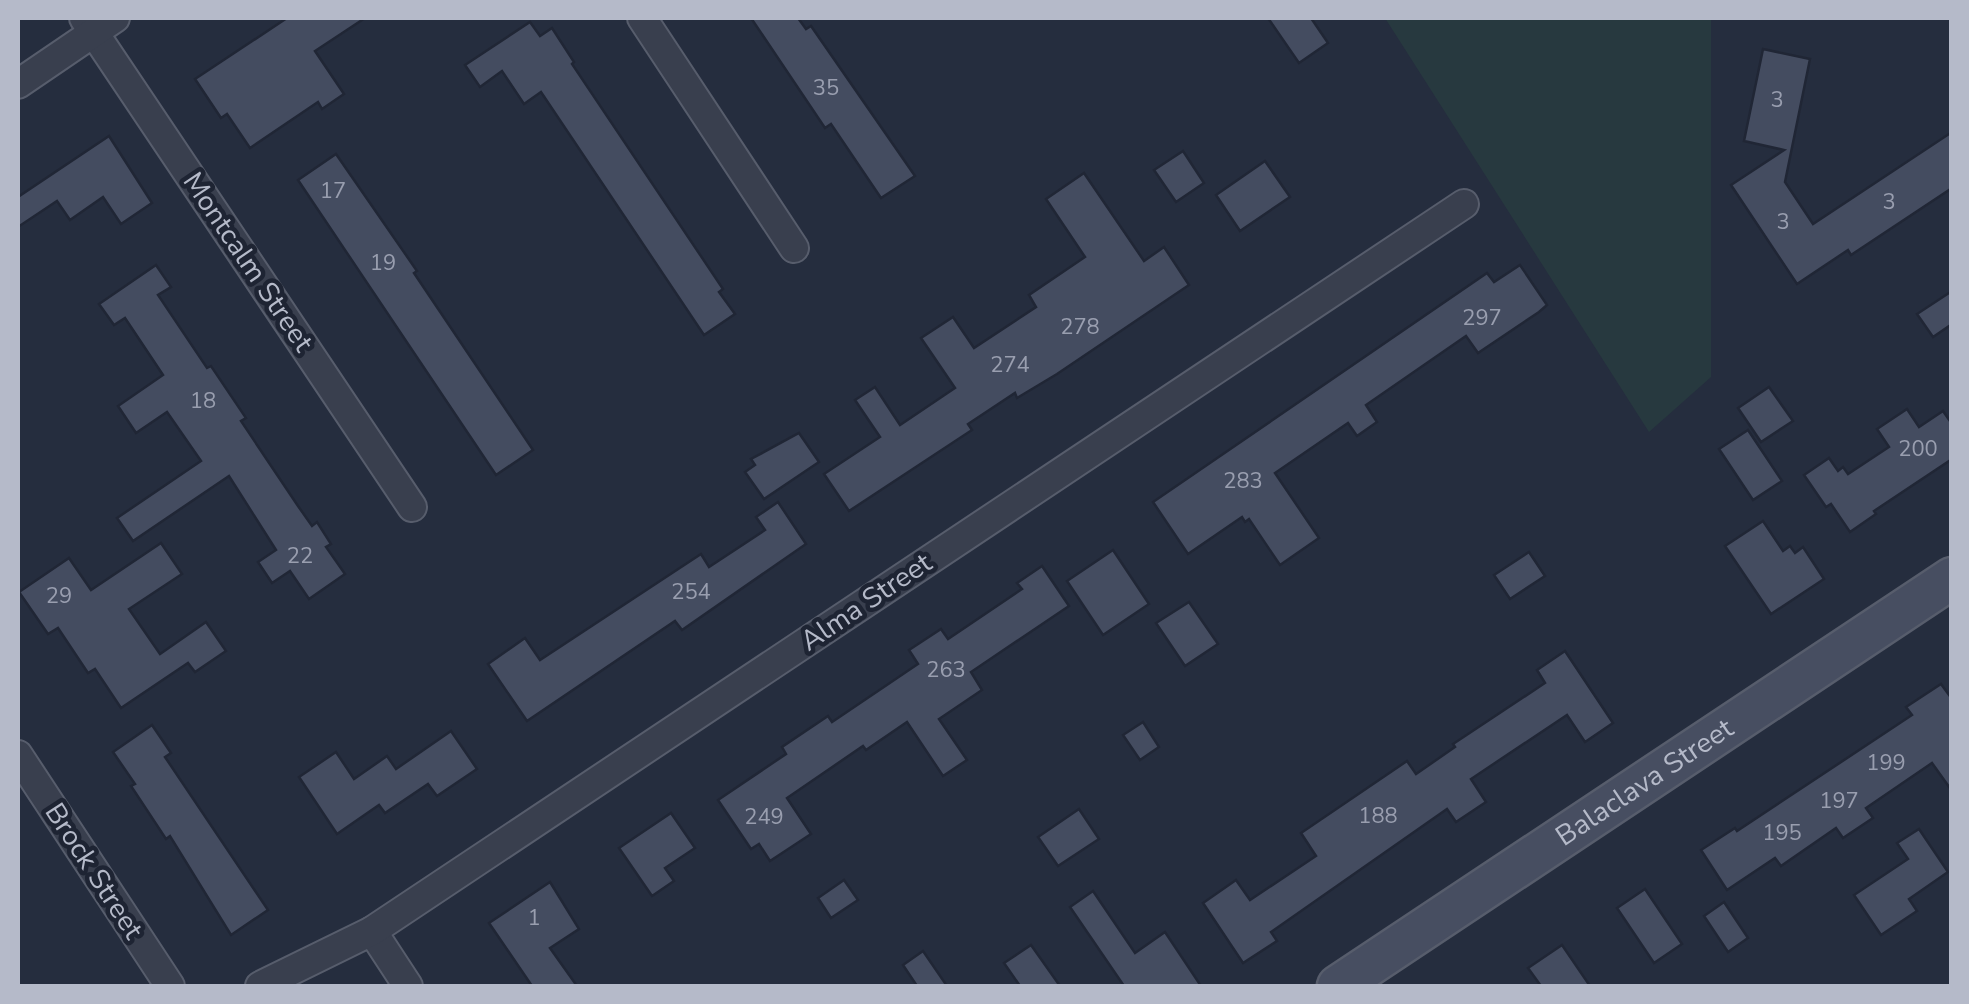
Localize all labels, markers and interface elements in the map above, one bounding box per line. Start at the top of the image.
house number: 35 [813,73,839,103]
house number: 3 [1770,85,1784,115]
street label: Montcalm Street [174,165,322,359]
house number: 17 [320,176,346,206]
house number: 3 [1882,187,1896,217]
house number: 3 [1776,207,1790,237]
house number: 19 [370,248,396,278]
house number: 297 [1462,303,1502,333]
house number: 278 [1060,312,1100,342]
house number: 274 [990,350,1030,380]
house number: 18 [190,386,216,416]
house number: 200 [1898,434,1938,464]
house number: 283 [1223,466,1263,496]
house number: 22 [287,541,313,571]
street label: Alma Street [793,544,939,660]
house number: 254 [671,577,711,607]
house number: 29 [46,581,72,611]
house number: 263 [926,655,966,685]
street label: Balaclava Street [1548,710,1741,855]
house number: 199 [1866,748,1906,778]
house number: 197 [1819,786,1859,816]
street label: Brock Street [36,796,152,946]
house number: 188 [1358,801,1398,831]
house number: 249 [744,802,784,832]
house number: 195 [1762,818,1802,848]
house number: 1 [527,903,541,933]

